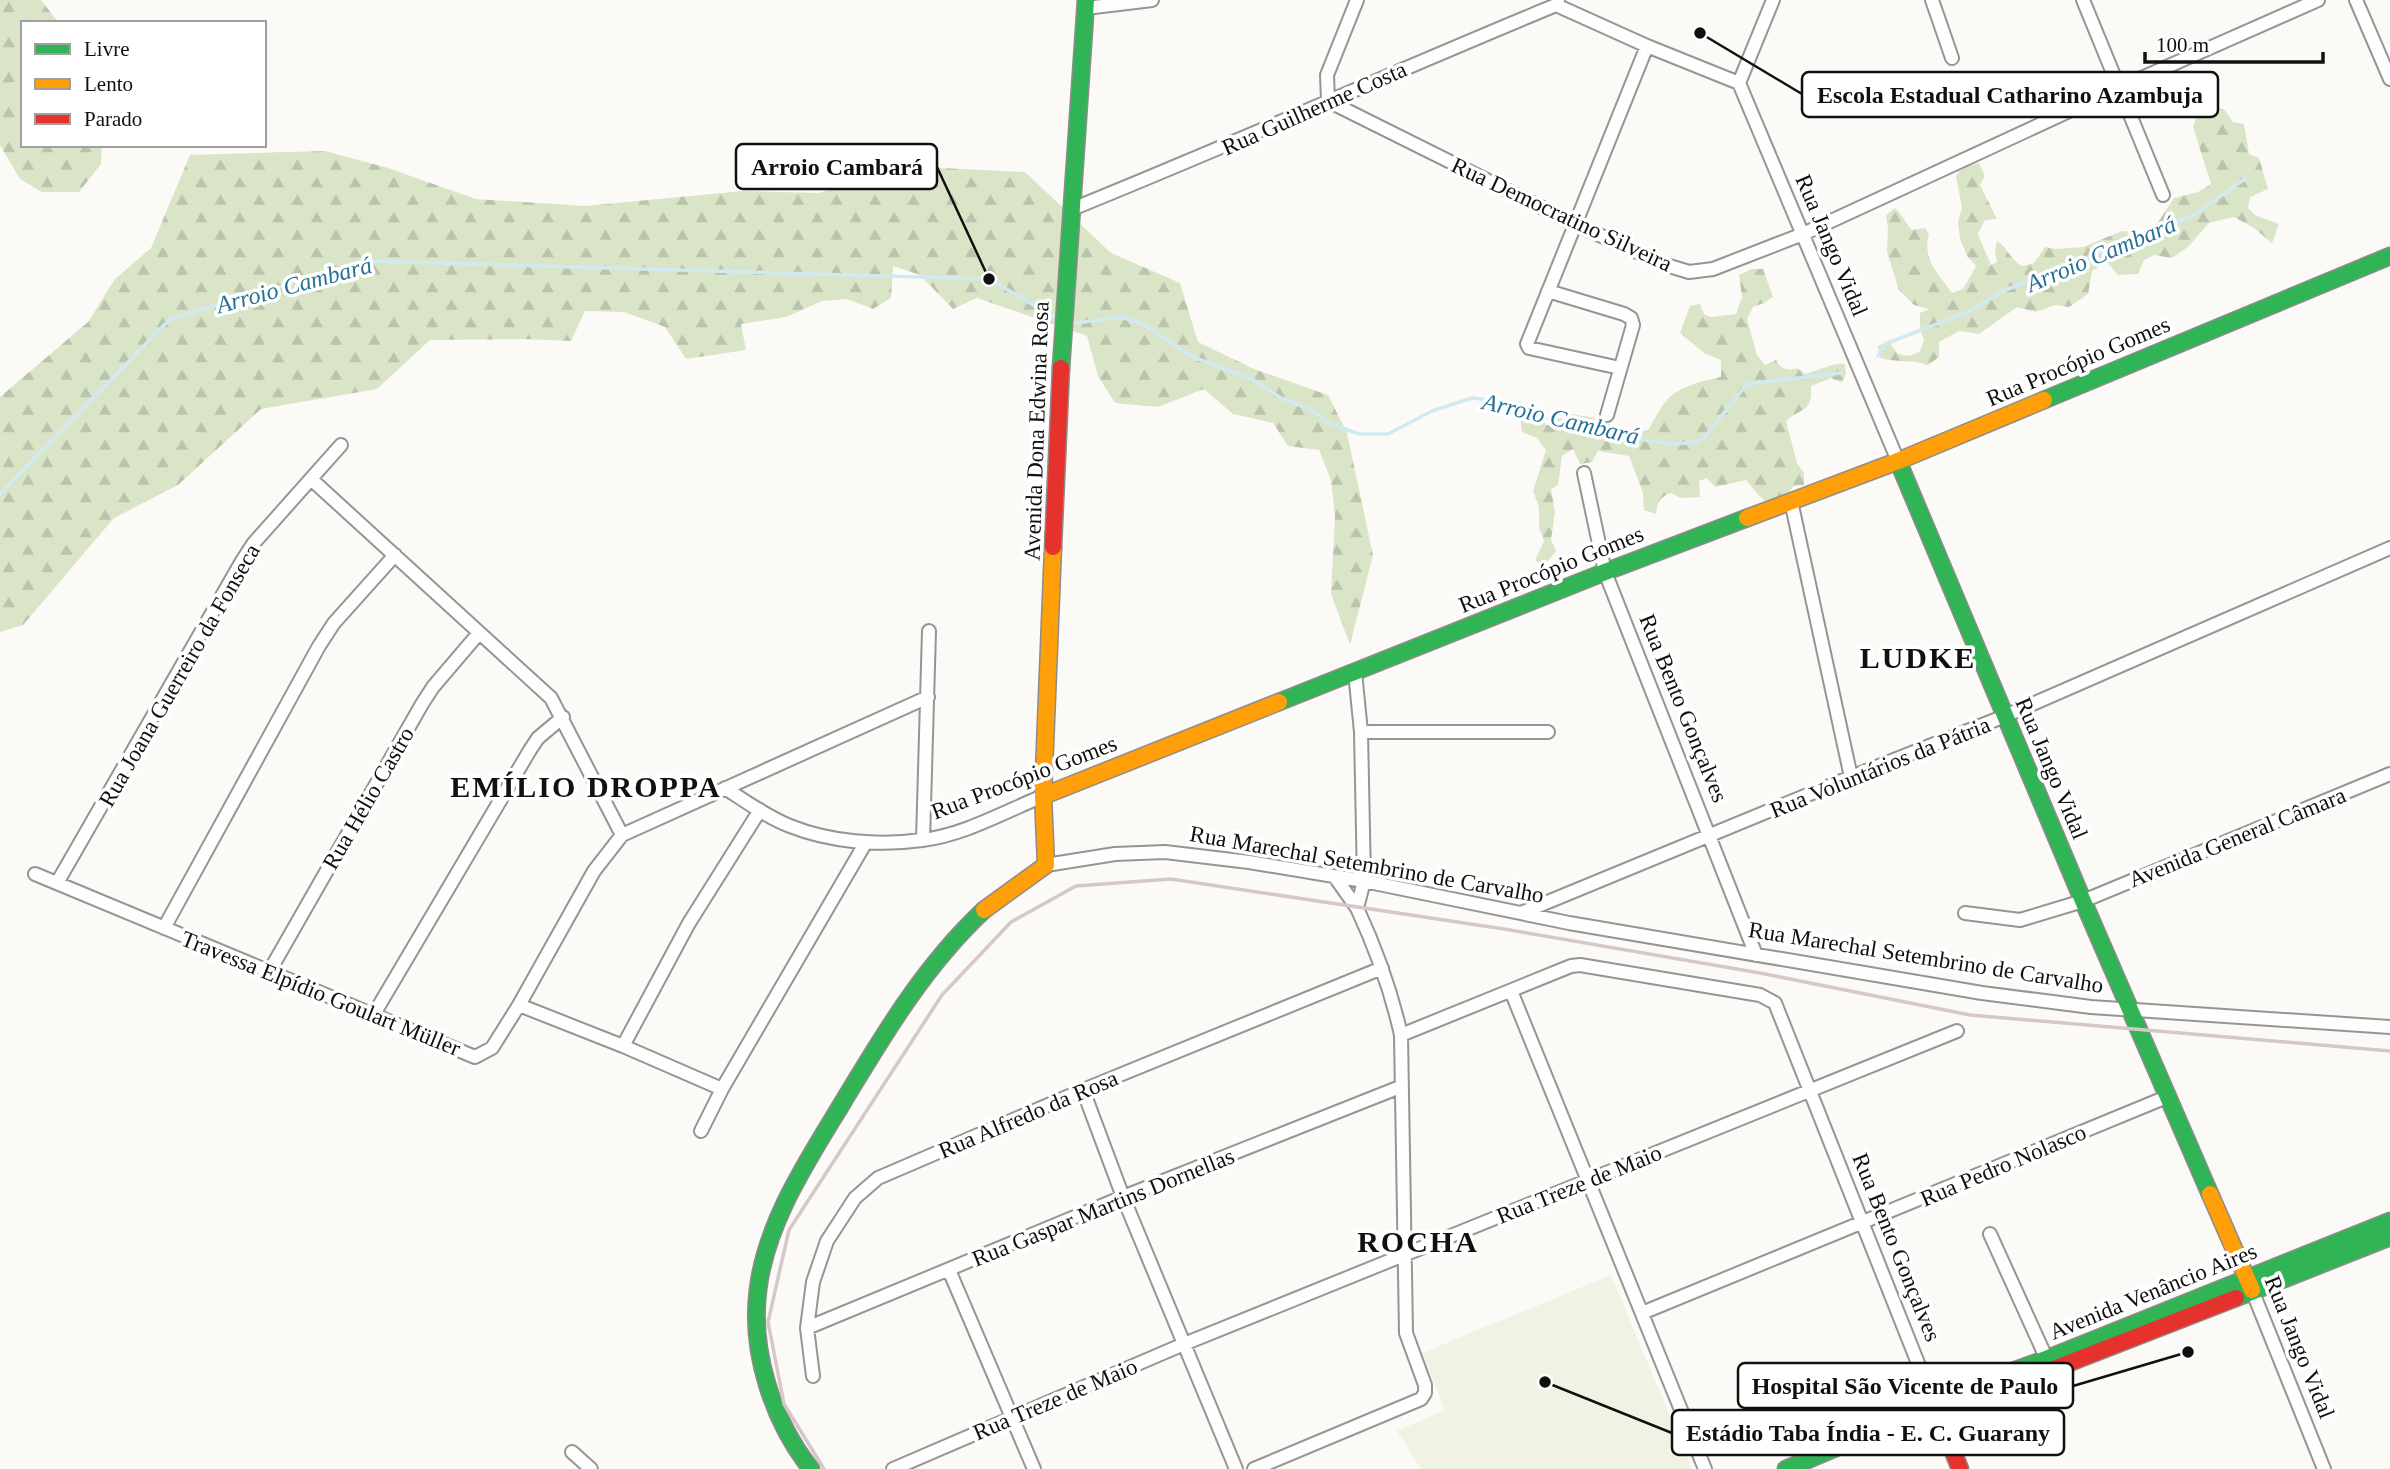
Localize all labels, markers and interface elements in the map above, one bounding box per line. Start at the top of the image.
legend [21,21,266,147]
scale bar [2145,21,2324,65]
text: 100 m [2156,33,2209,57]
text: Livre [84,37,129,61]
street label: Rua Guilherme Costa [1218,57,1410,160]
text: Lento [84,72,133,96]
callout: Escola Estadual Catharino Azambuja [1802,72,2218,117]
text: Escola Estadual Catharino Azambuja [1817,82,2203,108]
text: Parado [84,107,142,131]
callout: Arroio Cambará [736,144,937,189]
street label: Rua Democratino Silveira [1448,152,1676,277]
text: Arroio Cambará [751,154,923,180]
street label: Rua Jango Vidal [1790,171,1873,320]
water label: Arroio Cambará [2021,211,2180,298]
water label: Arroio Cambará [212,252,375,319]
street label: Avenida Dona Edwina Rosa [1019,301,1054,561]
street label: Rua Procópio Gomes [1983,311,2174,411]
water label: Arroio Cambará [1478,388,1642,450]
street label: Rua Procópio Gomes [1455,521,1647,618]
street label: Rua Joana Guerreiro da Fonseca [94,540,265,811]
street label: Rua Bento Gonçalves [1634,611,1733,806]
district label: LUDKE [1860,641,1976,674]
street label: Rua Jango Vidal [2010,694,2093,843]
street label: Rua Voluntários da Pátria [1767,712,1994,823]
street label: Rua Hélio Castro [318,723,419,874]
street label: Rua Procópio Gomes [928,731,1121,824]
district label: EMÍLIO DROPPA [450,770,722,803]
street label: Avenida General Câmara [2125,782,2349,893]
street label: Rua Marechal Setembrino de Carvalho [1188,821,1546,908]
street label: Rua Marechal Setembrino de Carvalho [1747,917,2105,998]
street label: Travessa Elpídio Goulart Müller [178,926,464,1061]
street label: Rua Alfredo da Rosa [935,1065,1122,1164]
street label: Rua Pedro Nolasco [1917,1119,2090,1212]
street label: Rua Treze de Maio [1493,1140,1665,1229]
street label: Rua Gaspar Martins Dornellas [969,1143,1238,1272]
street label: Rua Bento Gonçalves [1847,1150,1946,1345]
district label: ROCHA [1357,1225,1479,1258]
street label: Avenida Venâncio Aires [2046,1238,2261,1345]
street label: Rua Jango Vidal [2260,1272,2340,1422]
street label: Rua Treze de Maio [969,1354,1141,1445]
callout: Hospital São Vicente de Paulo [1738,1363,2073,1408]
text: Hospital São Vicente de Paulo [1752,1373,2058,1399]
callout: Estádio Taba Índia - E. C. Guarany [1672,1410,2064,1455]
text: Estádio Taba Índia - E. C. Guarany [1686,1420,2050,1446]

